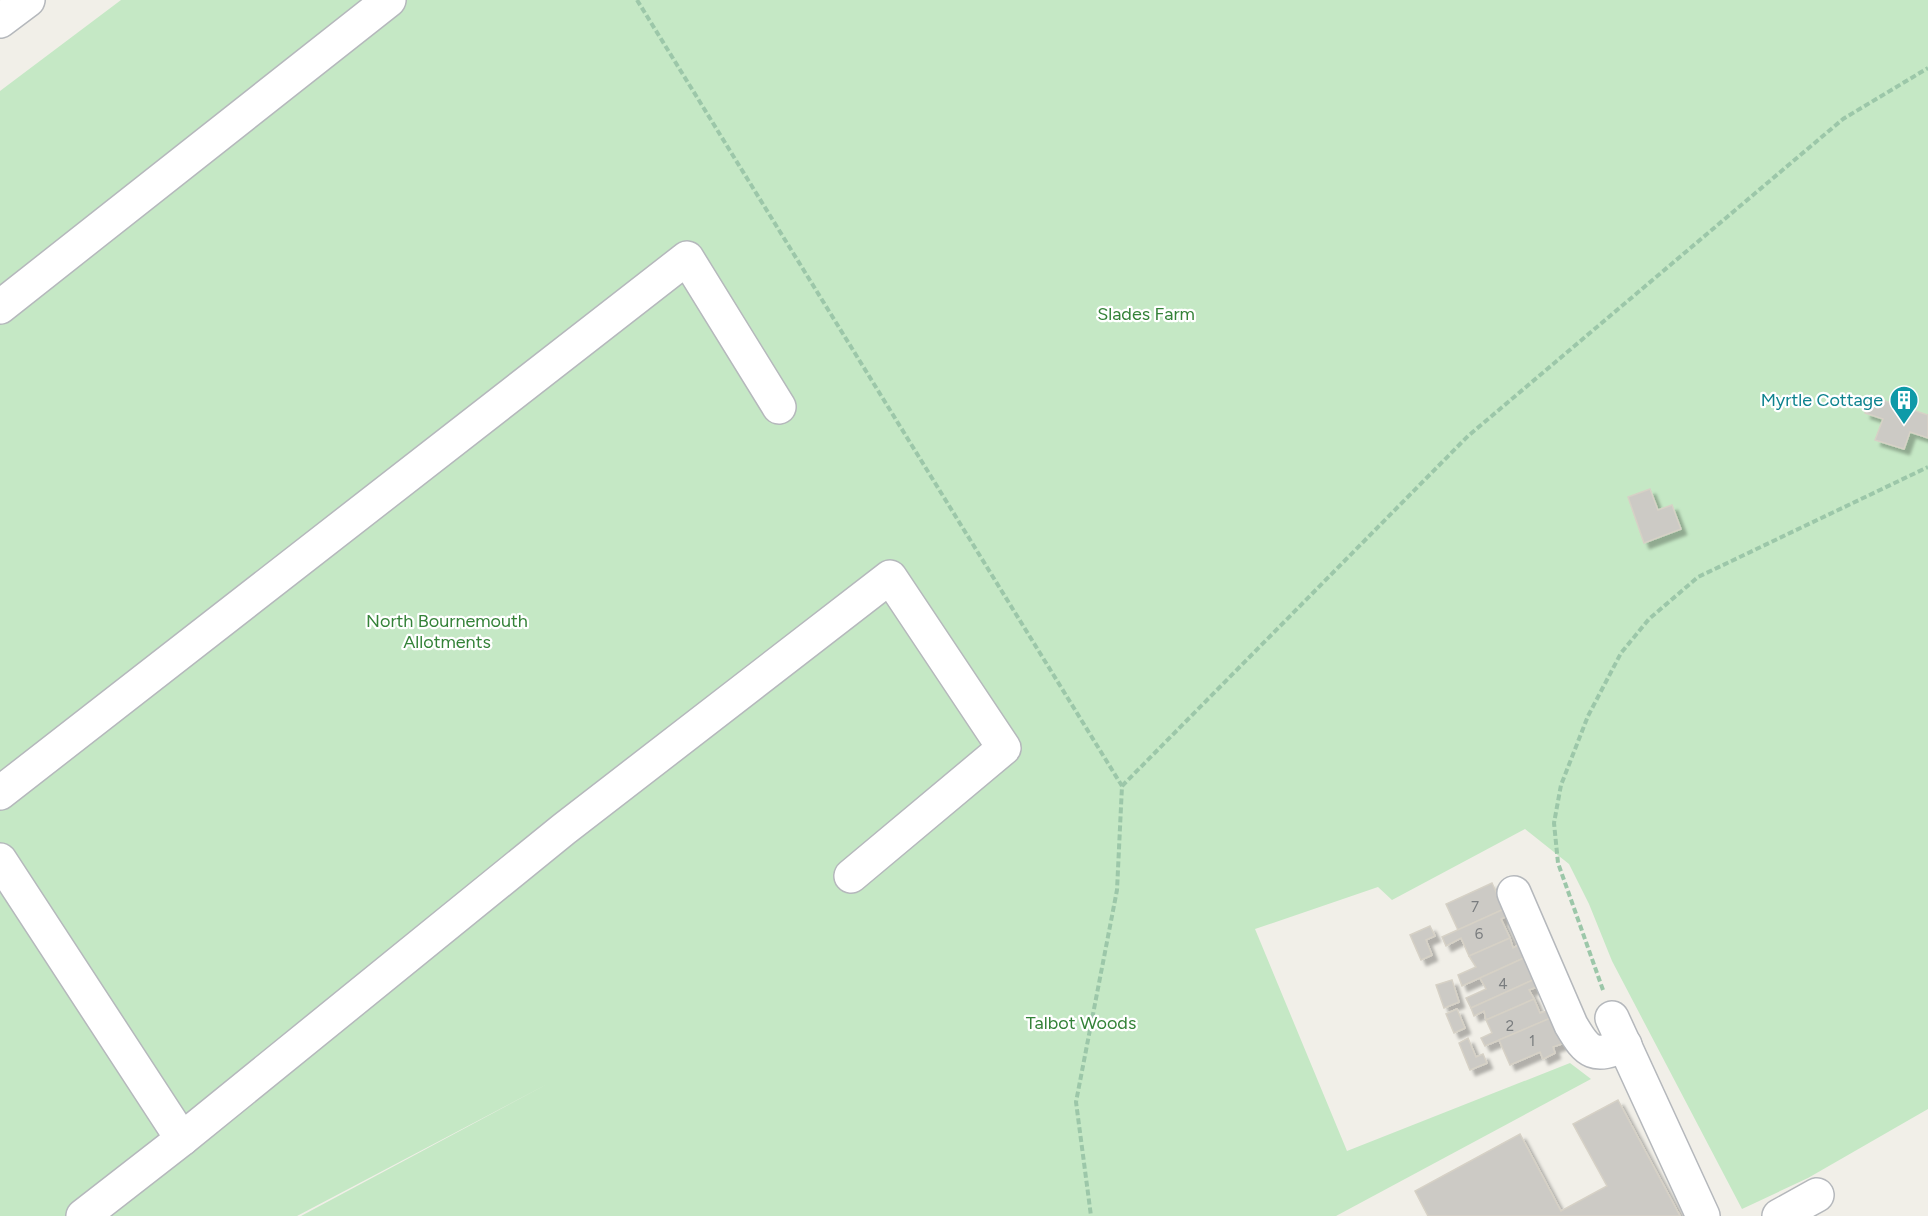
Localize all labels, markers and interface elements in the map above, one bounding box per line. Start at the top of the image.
park label: Slades Farm [1097,303,1195,325]
building icon: Myrtle Cottage [1888,384,1920,426]
place label: Myrtle Cottage [1761,389,1883,411]
park label: North Bournemouth Allotments [366,610,528,653]
house number: 7 [1471,898,1479,916]
house number: 6 [1475,925,1484,943]
house number: 4 [1498,975,1508,993]
park label: Talbot Woods [1026,1012,1136,1034]
house number: 2 [1506,1017,1514,1035]
house number: 1 [1529,1032,1535,1050]

